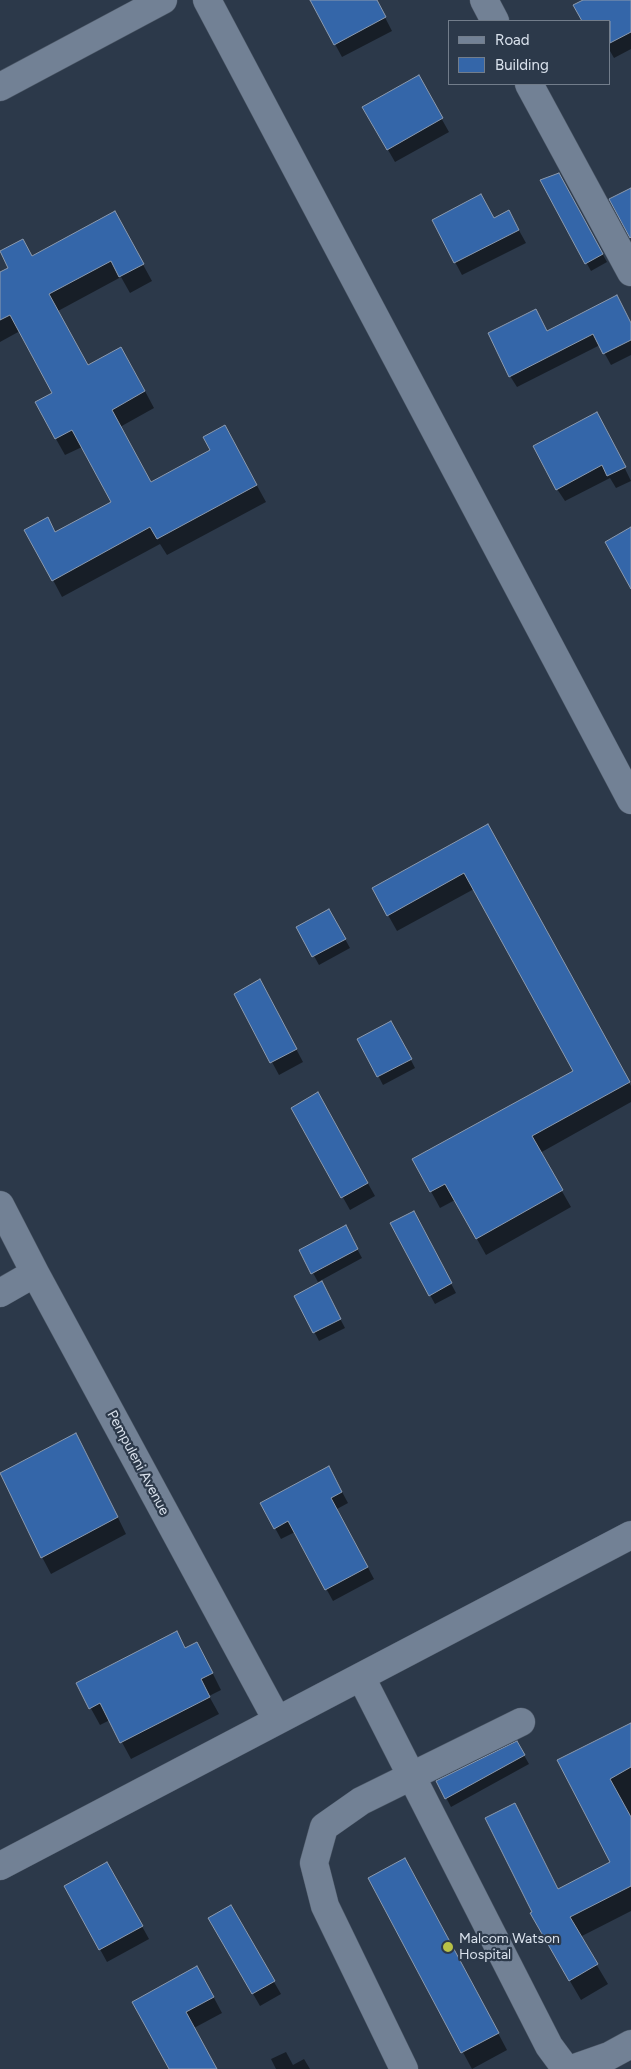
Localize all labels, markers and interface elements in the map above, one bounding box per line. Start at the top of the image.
legend [448,20,611,85]
text: Road [495,31,530,49]
text: Building [495,56,549,74]
street label: Pempuleni Avenue [103,1408,173,1518]
place label: Malcom Watson Hospital [459,1931,560,1964]
marker: Malcom Watson Hospital [441,1940,455,1954]

